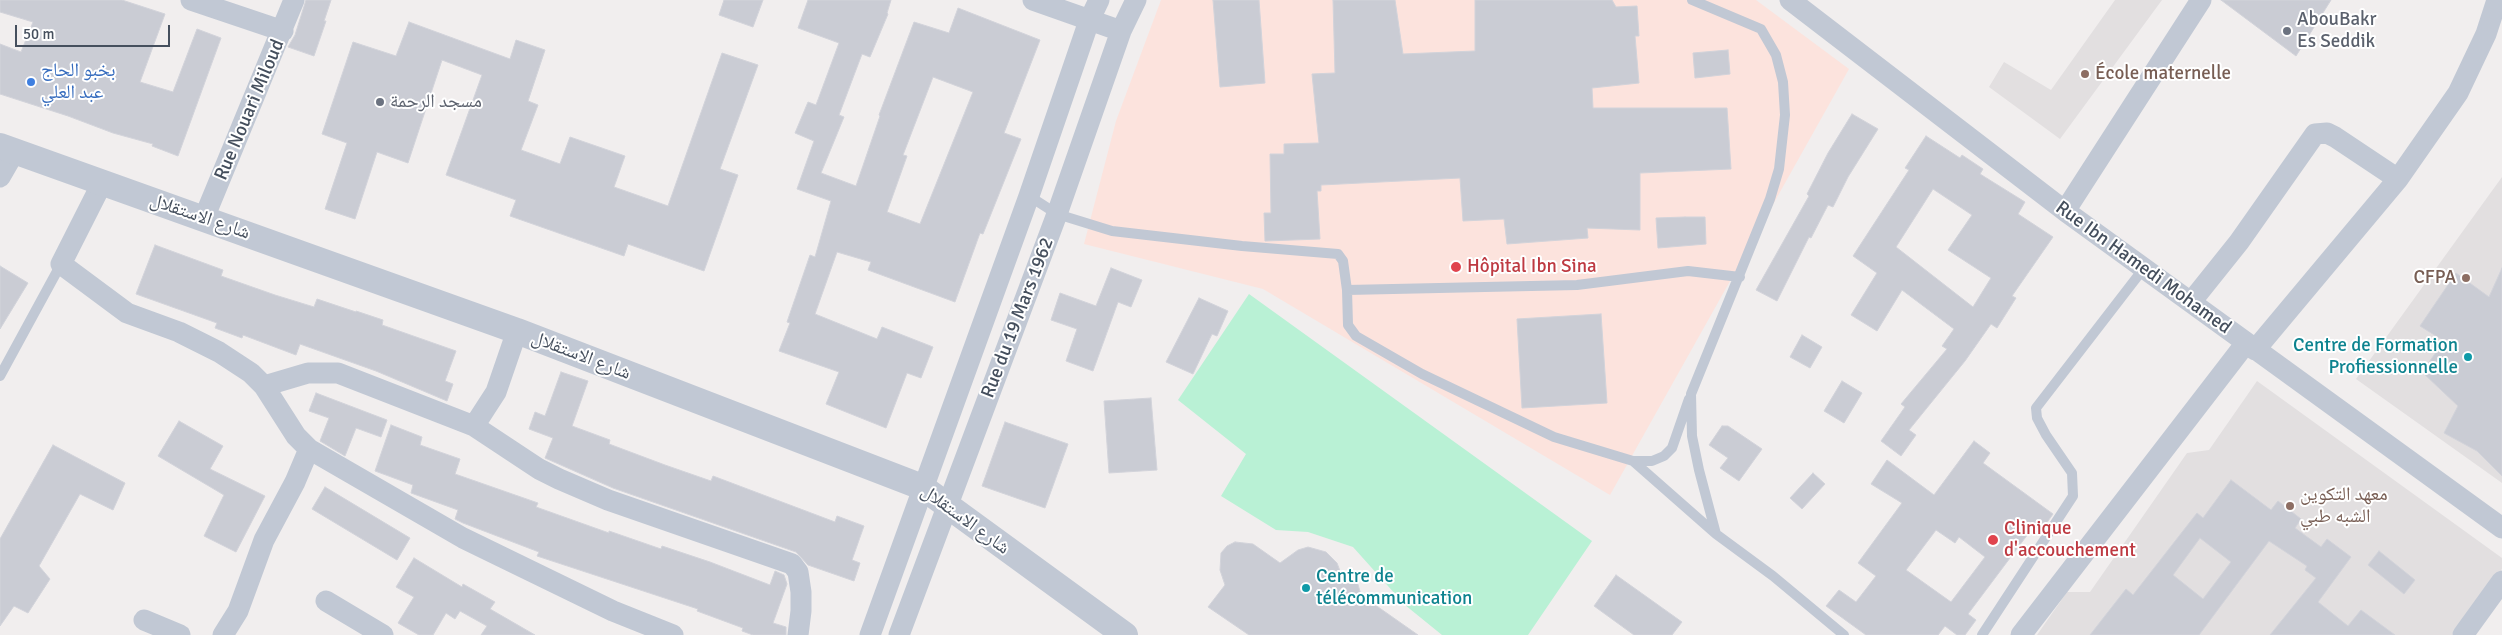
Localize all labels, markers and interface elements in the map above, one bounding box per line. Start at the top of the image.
place label: AbouBakr Es Seddik [2297,9,2377,53]
scale bar [18,15,172,47]
text: 50 m [23,25,54,43]
marker: AbouBakr Es Seddik [2281,25,2293,37]
street label: Rue Nouari Miloud [210,36,290,184]
place label: بخبو الحاج عبد العلي [41,60,116,104]
place label: École maternelle [2095,63,2231,85]
marker: École maternelle [2079,68,2091,80]
marker: بخبو الحاج عبد العلي [25,76,37,88]
place label: مسجد الرحمة [390,91,482,113]
marker: مسجد الرحمة [374,96,386,108]
street label: شارع الاستقلال [147,189,253,245]
street label: Rue Ibn Hamedi Mohamed [2051,197,2235,339]
street label: Rue du 19 Mars 1962 [977,235,1059,401]
place label: Hôpital Ibn Sina [1467,256,1597,278]
marker: Hôpital Ibn Sina [1449,260,1463,274]
place label: CFPA [2413,267,2456,289]
marker: CFPA [2460,272,2472,284]
street label: شارع الاستقلال [528,327,634,385]
place label: Centre de Formation Profiessionnelle [2293,335,2458,379]
marker: Centre de Formation Profiessionnelle [2462,351,2474,363]
street label: شارع الاستقلال [916,480,1014,560]
place label: معهد التكوين الشبه طبي [2300,484,2388,528]
marker: معهد التكوين الشبه طبي [2284,500,2296,512]
place label: Clinique d'accouchement [2004,518,2136,562]
marker: Clinique d'accouchement [1986,533,2000,547]
place label: Centre de télécommunication [1316,566,1472,610]
marker: Centre de télécommunication [1300,582,1312,594]

